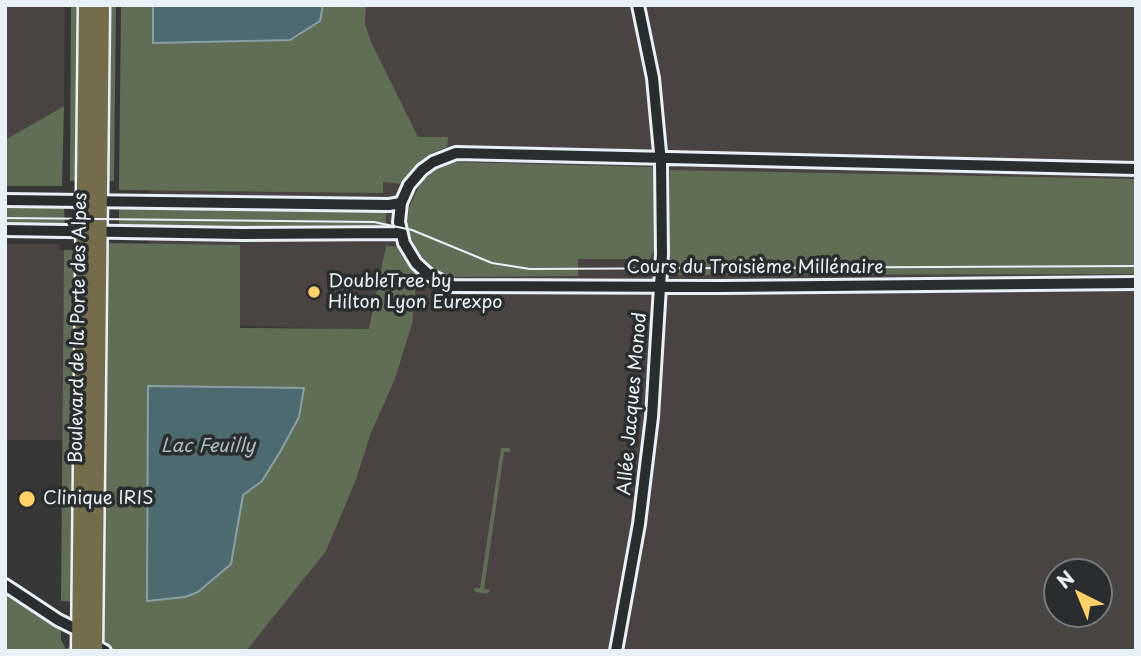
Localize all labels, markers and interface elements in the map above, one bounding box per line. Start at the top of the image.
street label: Boulevard de la Porte des Alpes [66,192,92,464]
street label: Cours du Troisième Millénaire [627,257,883,279]
place label: DoubleTree by Hilton Lyon Eurexpo [328,271,502,314]
marker: DoubleTree by Hilton Lyon Eurexpo [306,284,322,300]
street label: Allée Jacques Monod [614,312,652,496]
water label: Lac Feuilly [161,436,255,458]
place label: Clinique IRIS [43,488,154,510]
marker: Clinique IRIS [17,489,37,509]
north arrow [1043,558,1113,628]
text: N [1050,564,1080,594]

